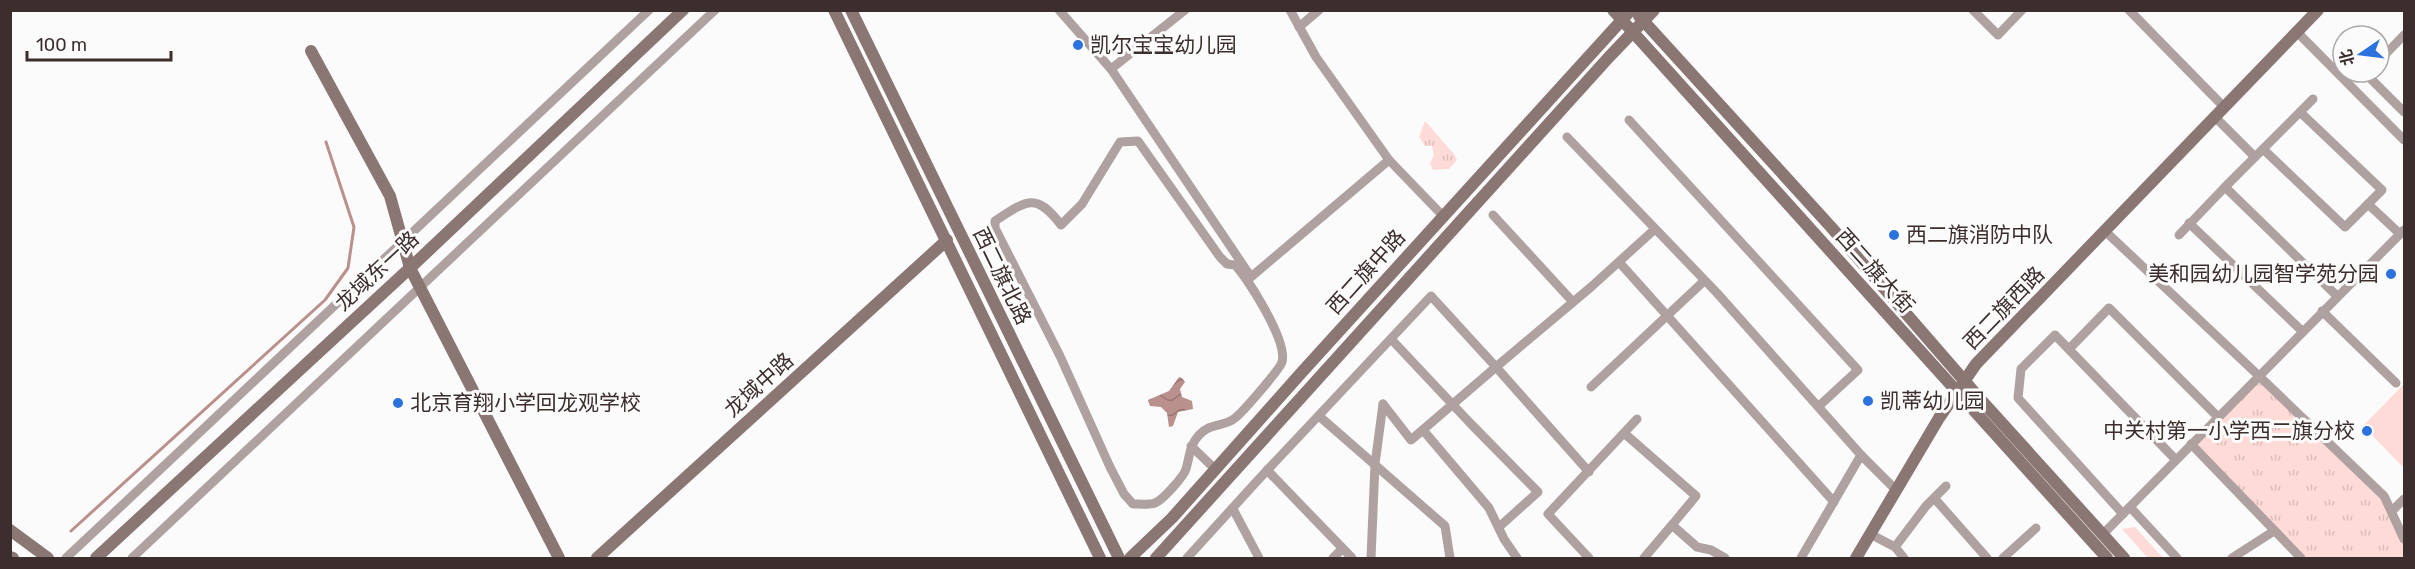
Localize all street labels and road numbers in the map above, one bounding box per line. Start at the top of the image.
street label: 西二旗北路 [968,223,1037,328]
street label: 西二旗大街 [1831,223,1920,318]
street label: 西二旗中路 [1321,224,1410,319]
street label: 龙域东一路 [330,226,424,316]
street label: 西二旗西路 [1958,261,2049,354]
street label: 龙域中路 [719,347,798,422]

